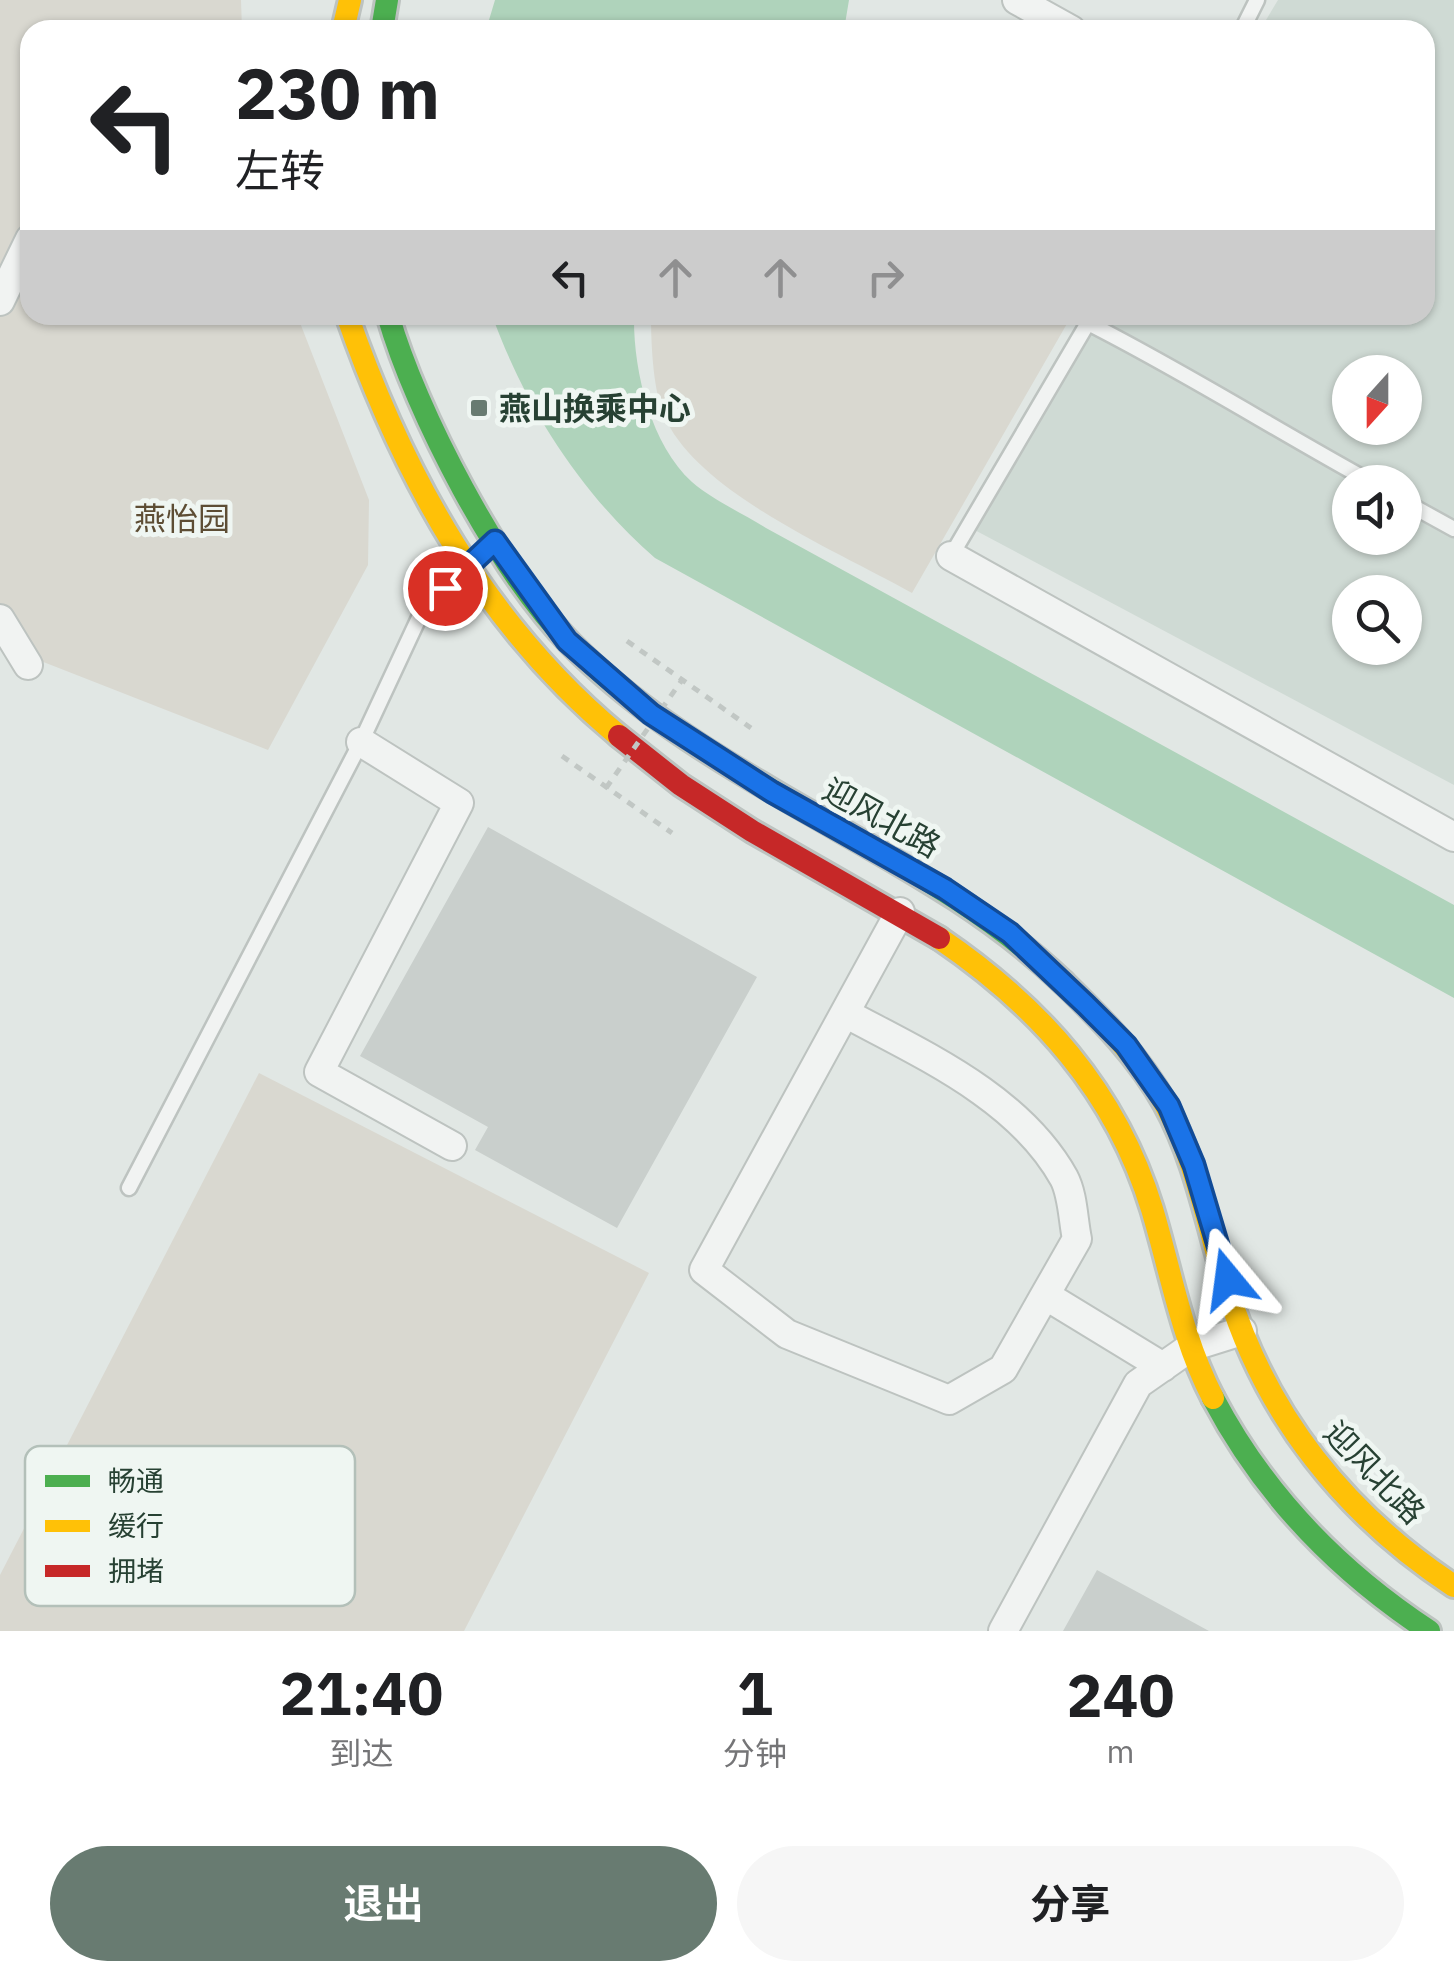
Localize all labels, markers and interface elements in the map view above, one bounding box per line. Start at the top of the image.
text: 230 m [235,47,440,138]
icon: left [70,60,200,190]
text: 左转 [235,141,325,199]
icon: left [543,250,598,305]
icon: ahead [648,250,703,305]
icon: ahead [753,250,808,305]
icon: right [858,250,913,305]
north arrow [1332,355,1422,445]
map controls [1332,355,1422,665]
place label: 燕山换乘中心 [499,387,691,429]
marker: 燕山换乘中心 [468,397,490,419]
button: sound [1332,465,1422,555]
park label: 燕怡园 [134,497,230,539]
pin [403,546,488,631]
icon: arrive [418,561,473,616]
button: search [1332,575,1422,665]
street label: 迎风北路 [816,768,948,866]
position arrow [1176,1227,1280,1331]
street label: 迎风北路 [1315,1411,1435,1533]
legend [25,1446,355,1606]
text: 畅通 [108,1462,164,1499]
text: 缓行 [108,1507,164,1544]
text: 拥堵 [108,1552,164,1589]
text: 21:40 [280,1653,443,1732]
text: 1 [737,1653,773,1732]
text: 240 [1066,1655,1174,1734]
text: m [1106,1730,1134,1772]
text: 到达 [329,1732,393,1774]
text: 分钟 [723,1732,787,1774]
button: 退出 [50,1846,717,1961]
button: 分享 [737,1846,1404,1961]

